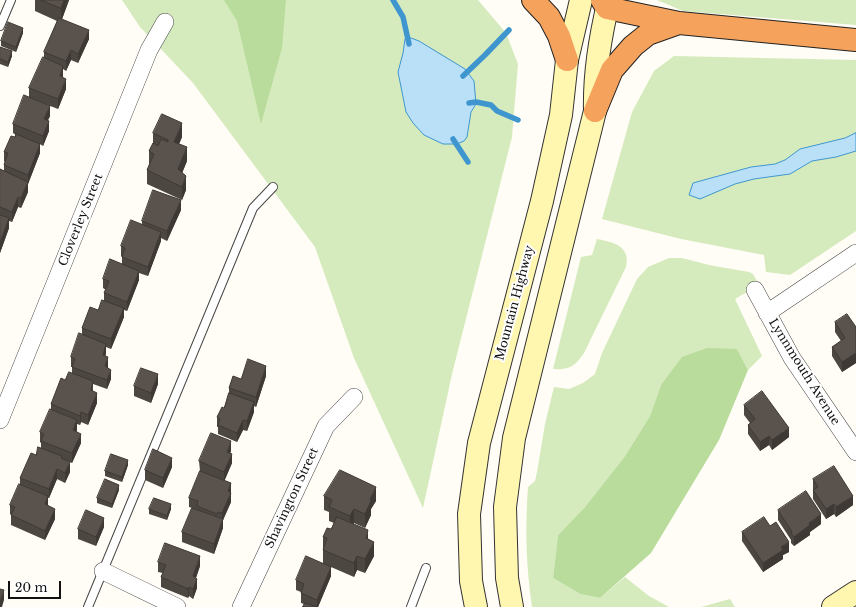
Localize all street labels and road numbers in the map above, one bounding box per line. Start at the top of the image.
street label: Cloverley Street [56,172,106,268]
street label: Mountain Highway [493,244,537,362]
street label: Lynnmouth Avenue [765,316,843,428]
street label: Shavington Street [262,445,322,551]

